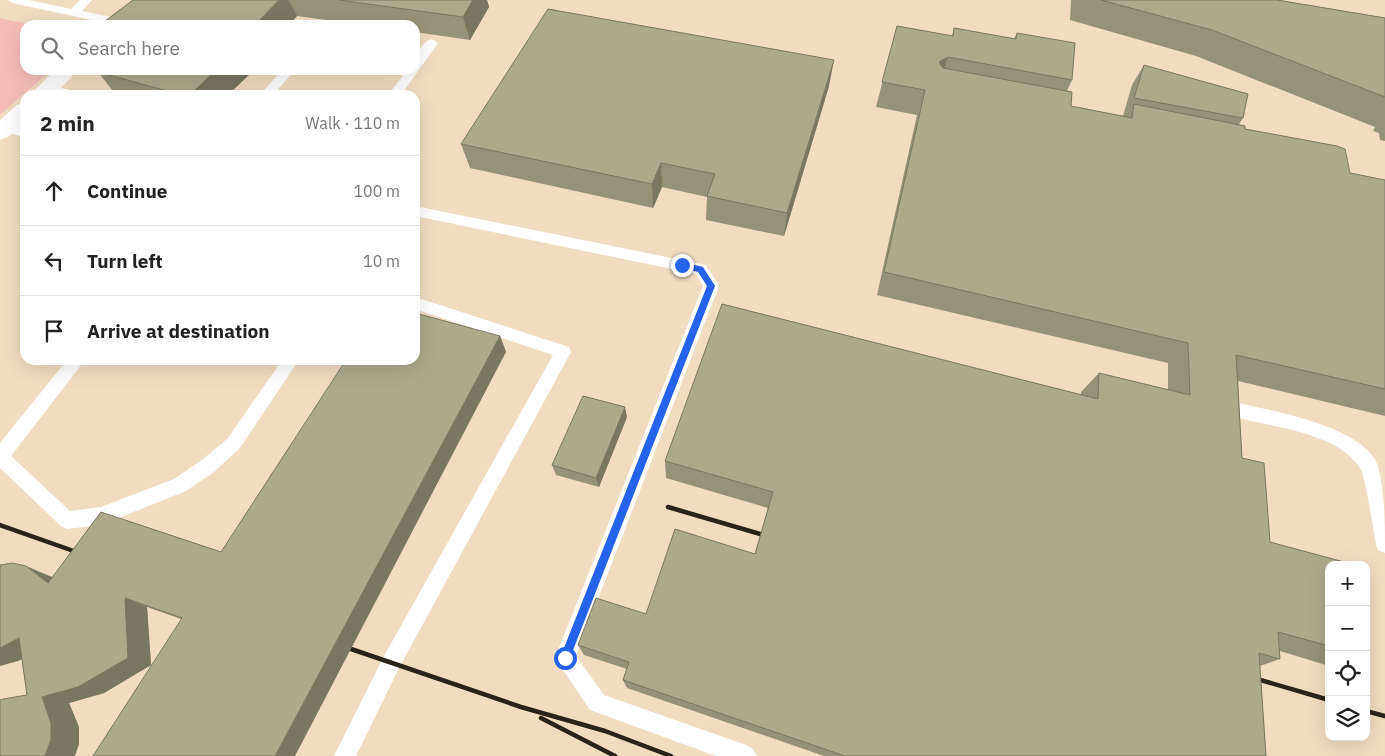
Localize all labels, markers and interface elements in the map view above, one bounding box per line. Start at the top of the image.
search box [20,20,420,75]
icon: search [38,34,66,62]
text: Search here [78,36,180,60]
text: 2 min [40,109,95,137]
text: Walk · 110 m [305,113,400,133]
icon: ahead [40,177,68,205]
text: Continue [87,179,167,203]
text: 100 m [353,181,400,201]
icon: left [40,247,68,275]
text: Turn left [87,249,163,273]
text: 10 m [363,251,400,271]
route end [671,254,694,277]
icon: arrive [40,317,68,345]
text: Arrive at destination [87,319,270,343]
map controls [1325,561,1370,741]
button: + [1325,561,1370,606]
button: − [1325,606,1370,651]
route start [554,647,577,670]
button: locate [1325,651,1370,696]
button: layers [1325,696,1370,741]

